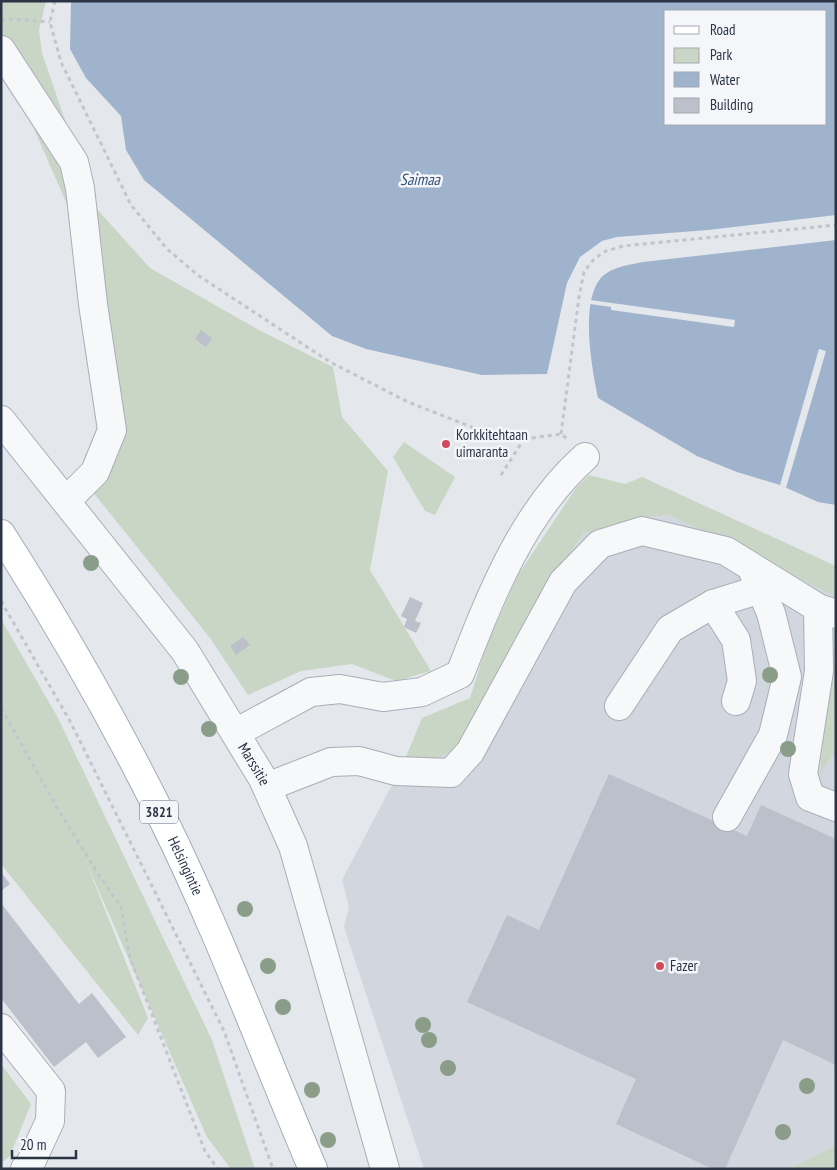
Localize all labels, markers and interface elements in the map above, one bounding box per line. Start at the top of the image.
legend [664,10,827,125]
text: Road [710,20,736,39]
text: Park [710,45,732,64]
text: Water [710,70,741,89]
text: Building [710,95,753,114]
water label: Saimaa [400,169,442,189]
place label: Korkkitehtaan uimaranta [456,425,528,461]
marker: Korkkitehtaan uimaranta [440,438,452,450]
street label: Marssitie [234,739,275,788]
road number: 3821 [140,800,178,824]
street label: Helsingintie [164,833,207,898]
place label: Fazer [670,956,699,975]
marker: Fazer [654,960,666,972]
scale bar [12,1128,76,1160]
text: 20 m [20,1135,46,1154]

